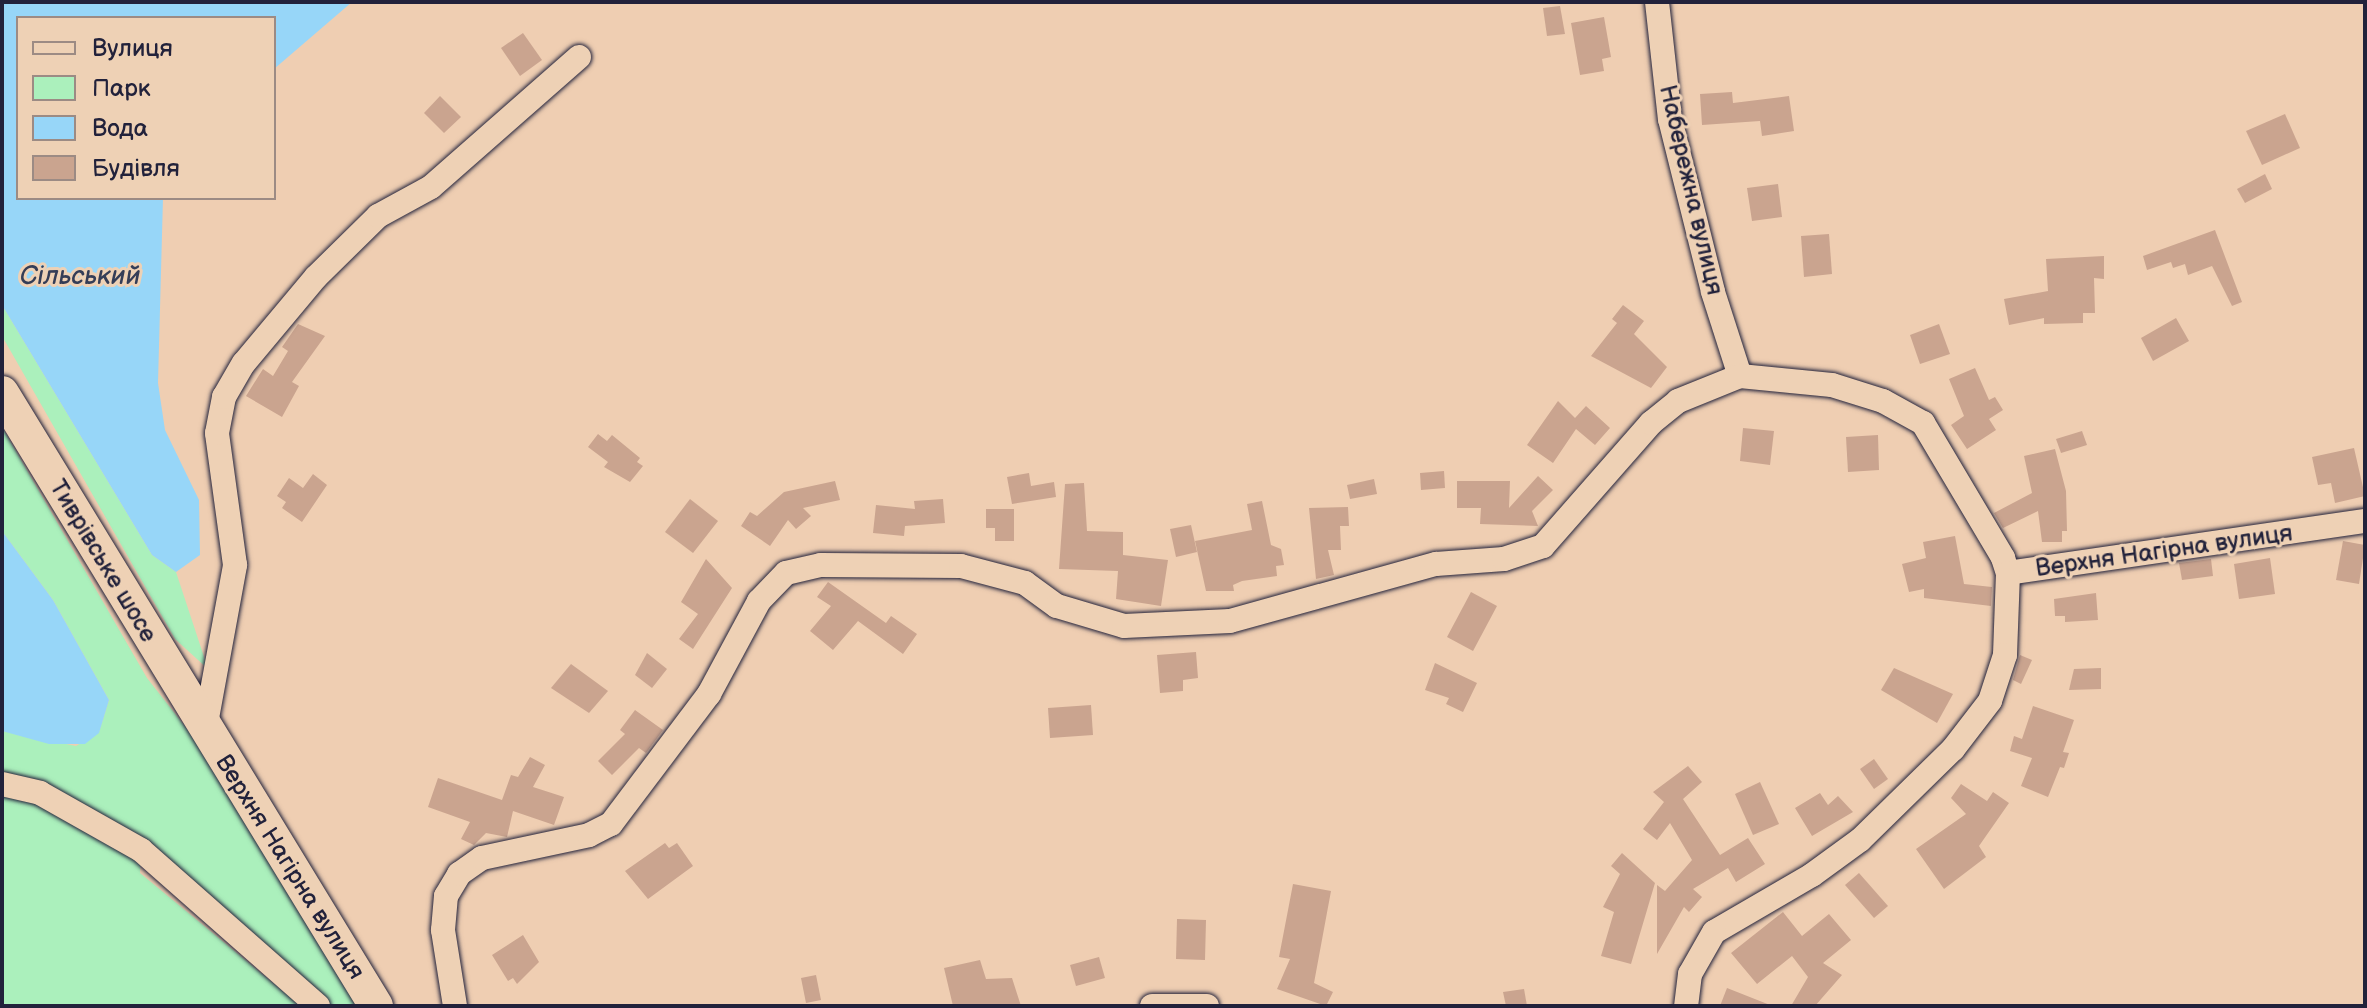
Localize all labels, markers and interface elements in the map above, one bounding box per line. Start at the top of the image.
legend [16,16,276,200]
text: Вулиця [92,34,173,63]
text: Парк [92,74,150,103]
street label: Набережна вулиця [1653,82,1729,298]
text: Вода [92,114,148,143]
text: Будівля [92,154,180,183]
water label: Сільський [20,261,140,293]
street label: Тиврівське шосе [43,475,163,647]
street label: Верхня Нагірна вулиця [2034,519,2294,583]
street label: Верхня Нагірна вулиця [209,749,371,985]

